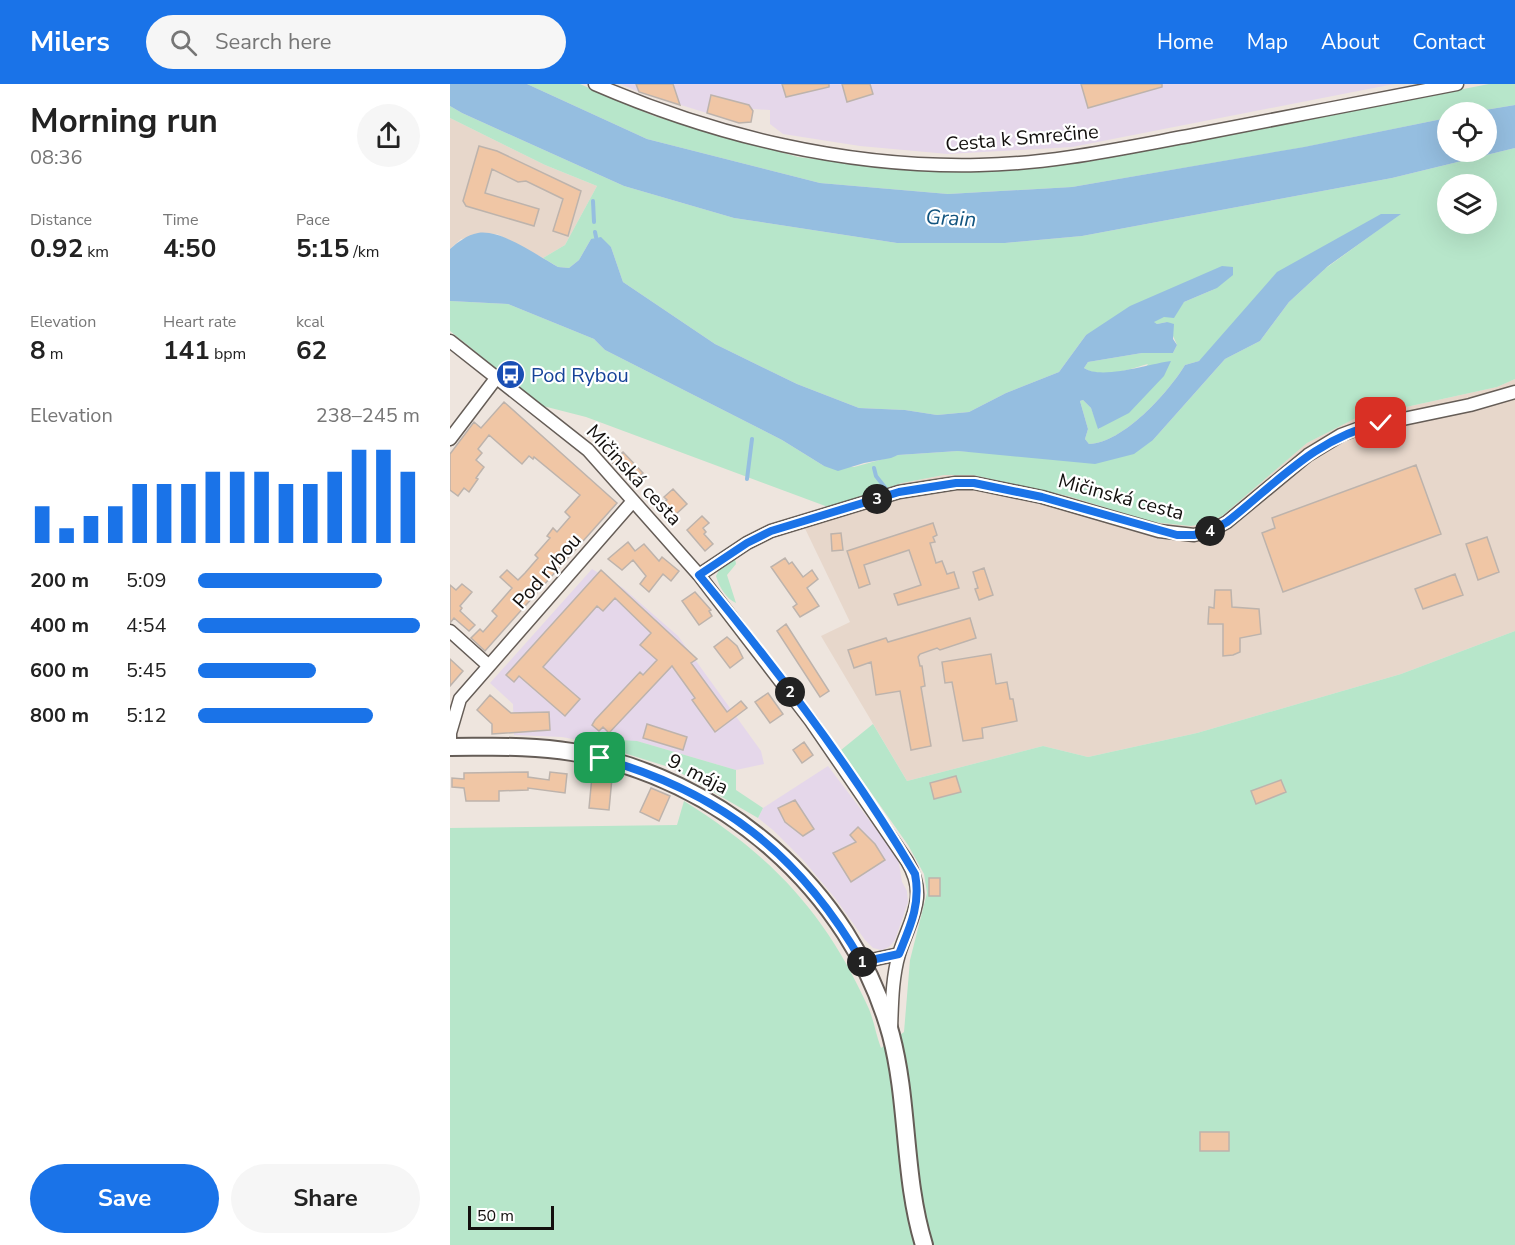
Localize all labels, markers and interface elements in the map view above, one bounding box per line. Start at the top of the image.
search box [146,15,566,69]
text: Milers [30,23,110,61]
icon: search [167,26,200,59]
text: Search here [215,27,332,57]
text: Home [1157,28,1214,56]
text: Map [1247,28,1288,56]
text: About [1321,28,1379,56]
text: Contact [1412,28,1485,56]
text: Morning run [30,99,218,144]
map controls [1437,102,1497,234]
button: locate [1437,102,1497,162]
button: share [357,104,420,167]
street label: Cesta k Smrečine [944,118,1100,158]
text: 08:36 [30,144,83,171]
button: layers [1437,174,1497,234]
water label: Grain [925,203,977,233]
text: Distance [30,209,92,231]
text: Time [163,209,199,231]
text: Pace [296,209,330,231]
text: 0.92 [30,231,83,266]
text: 4:50 [163,231,216,266]
text: 5:15 [296,231,349,266]
text: km [83,241,109,263]
text: /km [349,241,380,263]
text: Elevation [30,311,96,333]
text: Heart rate [163,311,236,333]
text: kcal [296,311,324,333]
text: 8 [30,333,46,368]
text: 141 [163,333,210,368]
text: 62 [296,333,327,368]
text: m [46,343,63,365]
text: bpm [210,343,246,365]
bus stop icon: Pod Rybou [494,359,526,391]
place label: Pod Rybou [531,362,629,389]
pin [1355,397,1406,448]
text: Elevation [30,402,113,429]
text: 238–245 m [316,402,420,429]
icon: check [1364,406,1397,439]
street label: Mičinská cesta [580,419,688,531]
street label: Mičinská cesta [1055,467,1187,527]
pin: 3 [862,484,892,514]
text: 3 [872,488,882,510]
pin: 4 [1195,516,1225,546]
text: 4 [1205,520,1215,542]
street label: Pod rybou [507,527,587,615]
text: 200 m [30,567,89,594]
text: 5:09 [126,567,167,594]
text: 400 m [30,612,89,639]
text: 4:54 [126,612,167,639]
text: 600 m [30,657,89,684]
text: 5:45 [126,657,167,684]
pin: 2 [775,677,805,707]
text: 2 [785,681,795,703]
text: 800 m [30,702,89,729]
text: 5:12 [126,702,167,729]
pin [574,732,625,783]
icon: arrive [583,741,616,774]
street label: 9. mája [663,747,733,801]
pin: 1 [847,947,877,977]
text: 1 [857,951,867,973]
button: Save [30,1164,219,1233]
button: Share [231,1164,420,1233]
scale bar [468,1203,554,1230]
text: 50 m [477,1205,514,1227]

